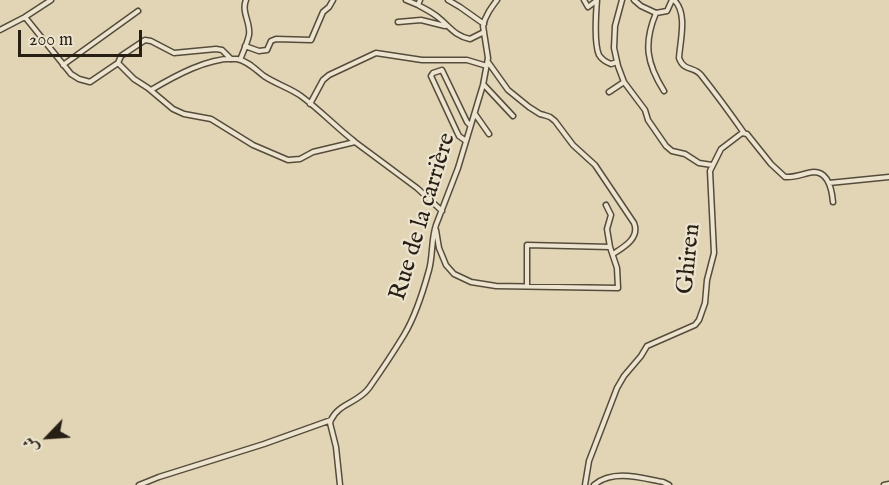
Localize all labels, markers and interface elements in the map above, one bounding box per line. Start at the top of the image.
scale bar [21,18,146,56]
text: 200 m [29,29,73,52]
street label: Rue de la carrière [385,130,463,304]
street label: Ghiren [672,222,708,296]
north arrow [18,407,78,467]
text: ش [19,433,44,456]

